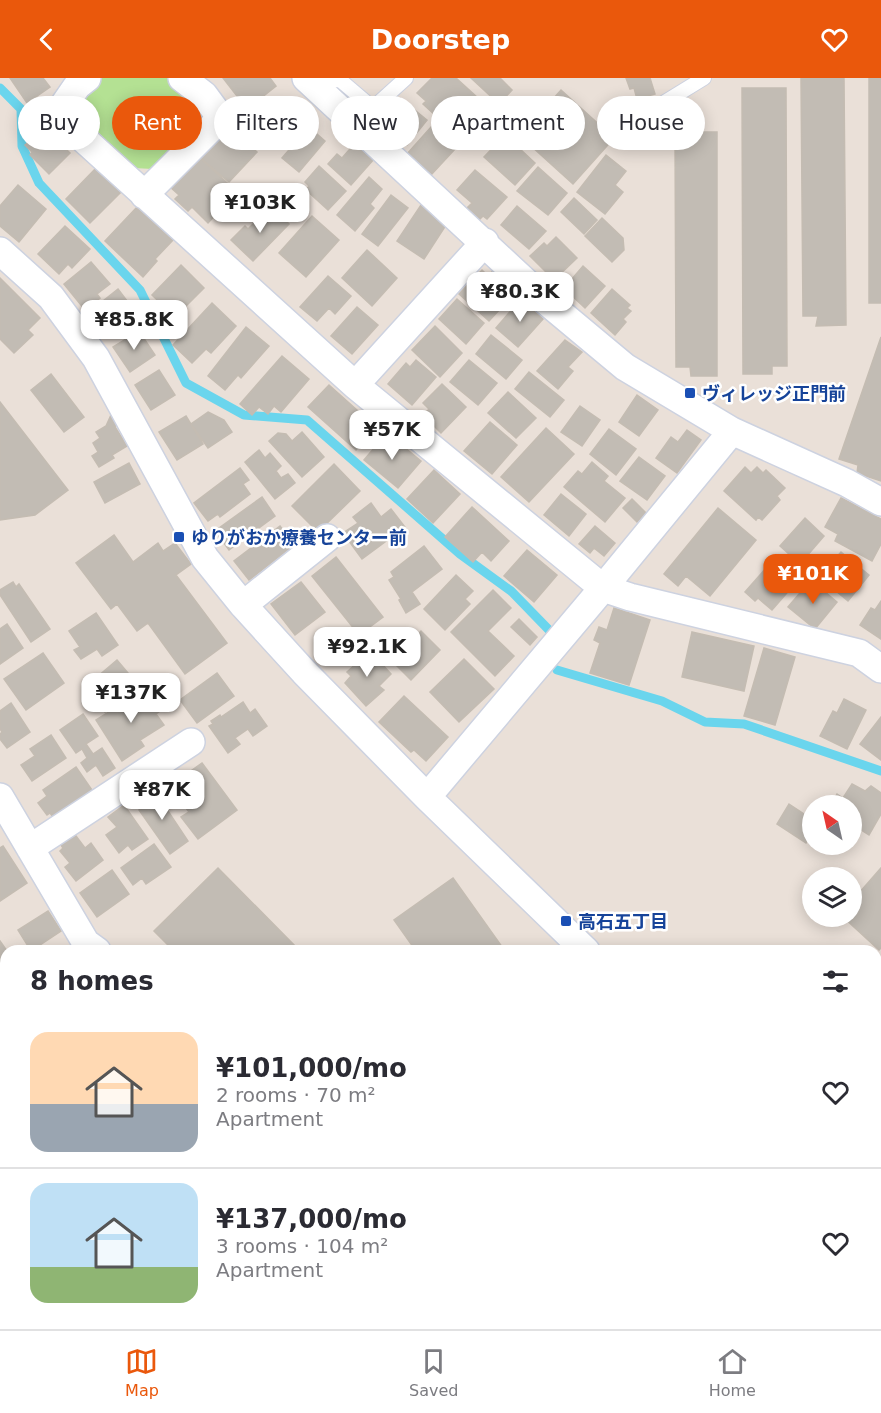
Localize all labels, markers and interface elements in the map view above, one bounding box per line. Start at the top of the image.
icon: back [30,23,63,56]
icon: heart [818,23,851,56]
text: Doorstep [371,24,510,55]
chip: Buy [18,96,100,150]
chip: Rent [112,96,202,150]
chip: Filters [214,96,319,150]
chip: New [331,96,419,150]
chip: Apartment [431,96,585,150]
chip: House [597,96,705,150]
pin: ¥103K [218,183,302,234]
text: ¥103K [224,190,296,214]
pin: ¥80.3K [471,272,569,323]
text: ¥80.3K [481,279,559,303]
pin: ¥85.8K [85,300,183,351]
text: ¥85.8K [95,307,173,331]
place label: ヴィレッジ正門前 [702,383,846,404]
marker: ヴィレッジ正門前 [683,386,697,400]
pin: ¥57K [356,410,428,461]
text: ¥57K [363,417,421,441]
place label: ゆりがおか療養センター前 [191,527,407,548]
marker: ゆりがおか療養センター前 [172,530,186,544]
pin: ¥101K [771,554,855,605]
text: ¥101K [777,561,849,585]
pin: ¥92.1K [318,627,416,678]
text: ¥92.1K [328,634,406,658]
pin: ¥137K [89,673,173,724]
text: ¥137K [95,680,167,704]
pin: ¥87K [126,770,198,821]
text: ¥87K [133,777,191,801]
north arrow [802,795,862,855]
map controls [802,795,862,927]
button: layers [802,867,862,927]
place label: 高石五丁目 [578,911,668,932]
marker: 高石五丁目 [559,914,573,928]
icon: filters [819,965,852,998]
text: 8 homes [30,966,154,996]
text: ¥101,000/mo [216,1053,407,1083]
icon: home [78,1056,150,1128]
icon: heart [819,1076,852,1109]
text: 2 rooms · 70 m² [216,1083,376,1107]
text: Apartment [216,1107,323,1131]
text: ¥137,000/mo [216,1204,407,1234]
icon: home [78,1207,150,1279]
icon: heart [819,1227,852,1260]
text: 3 rooms · 104 m² [216,1234,388,1258]
text: Apartment [216,1258,323,1282]
tab: Map [125,1345,159,1400]
tab: Saved [409,1345,458,1400]
tab: Home [709,1345,756,1400]

